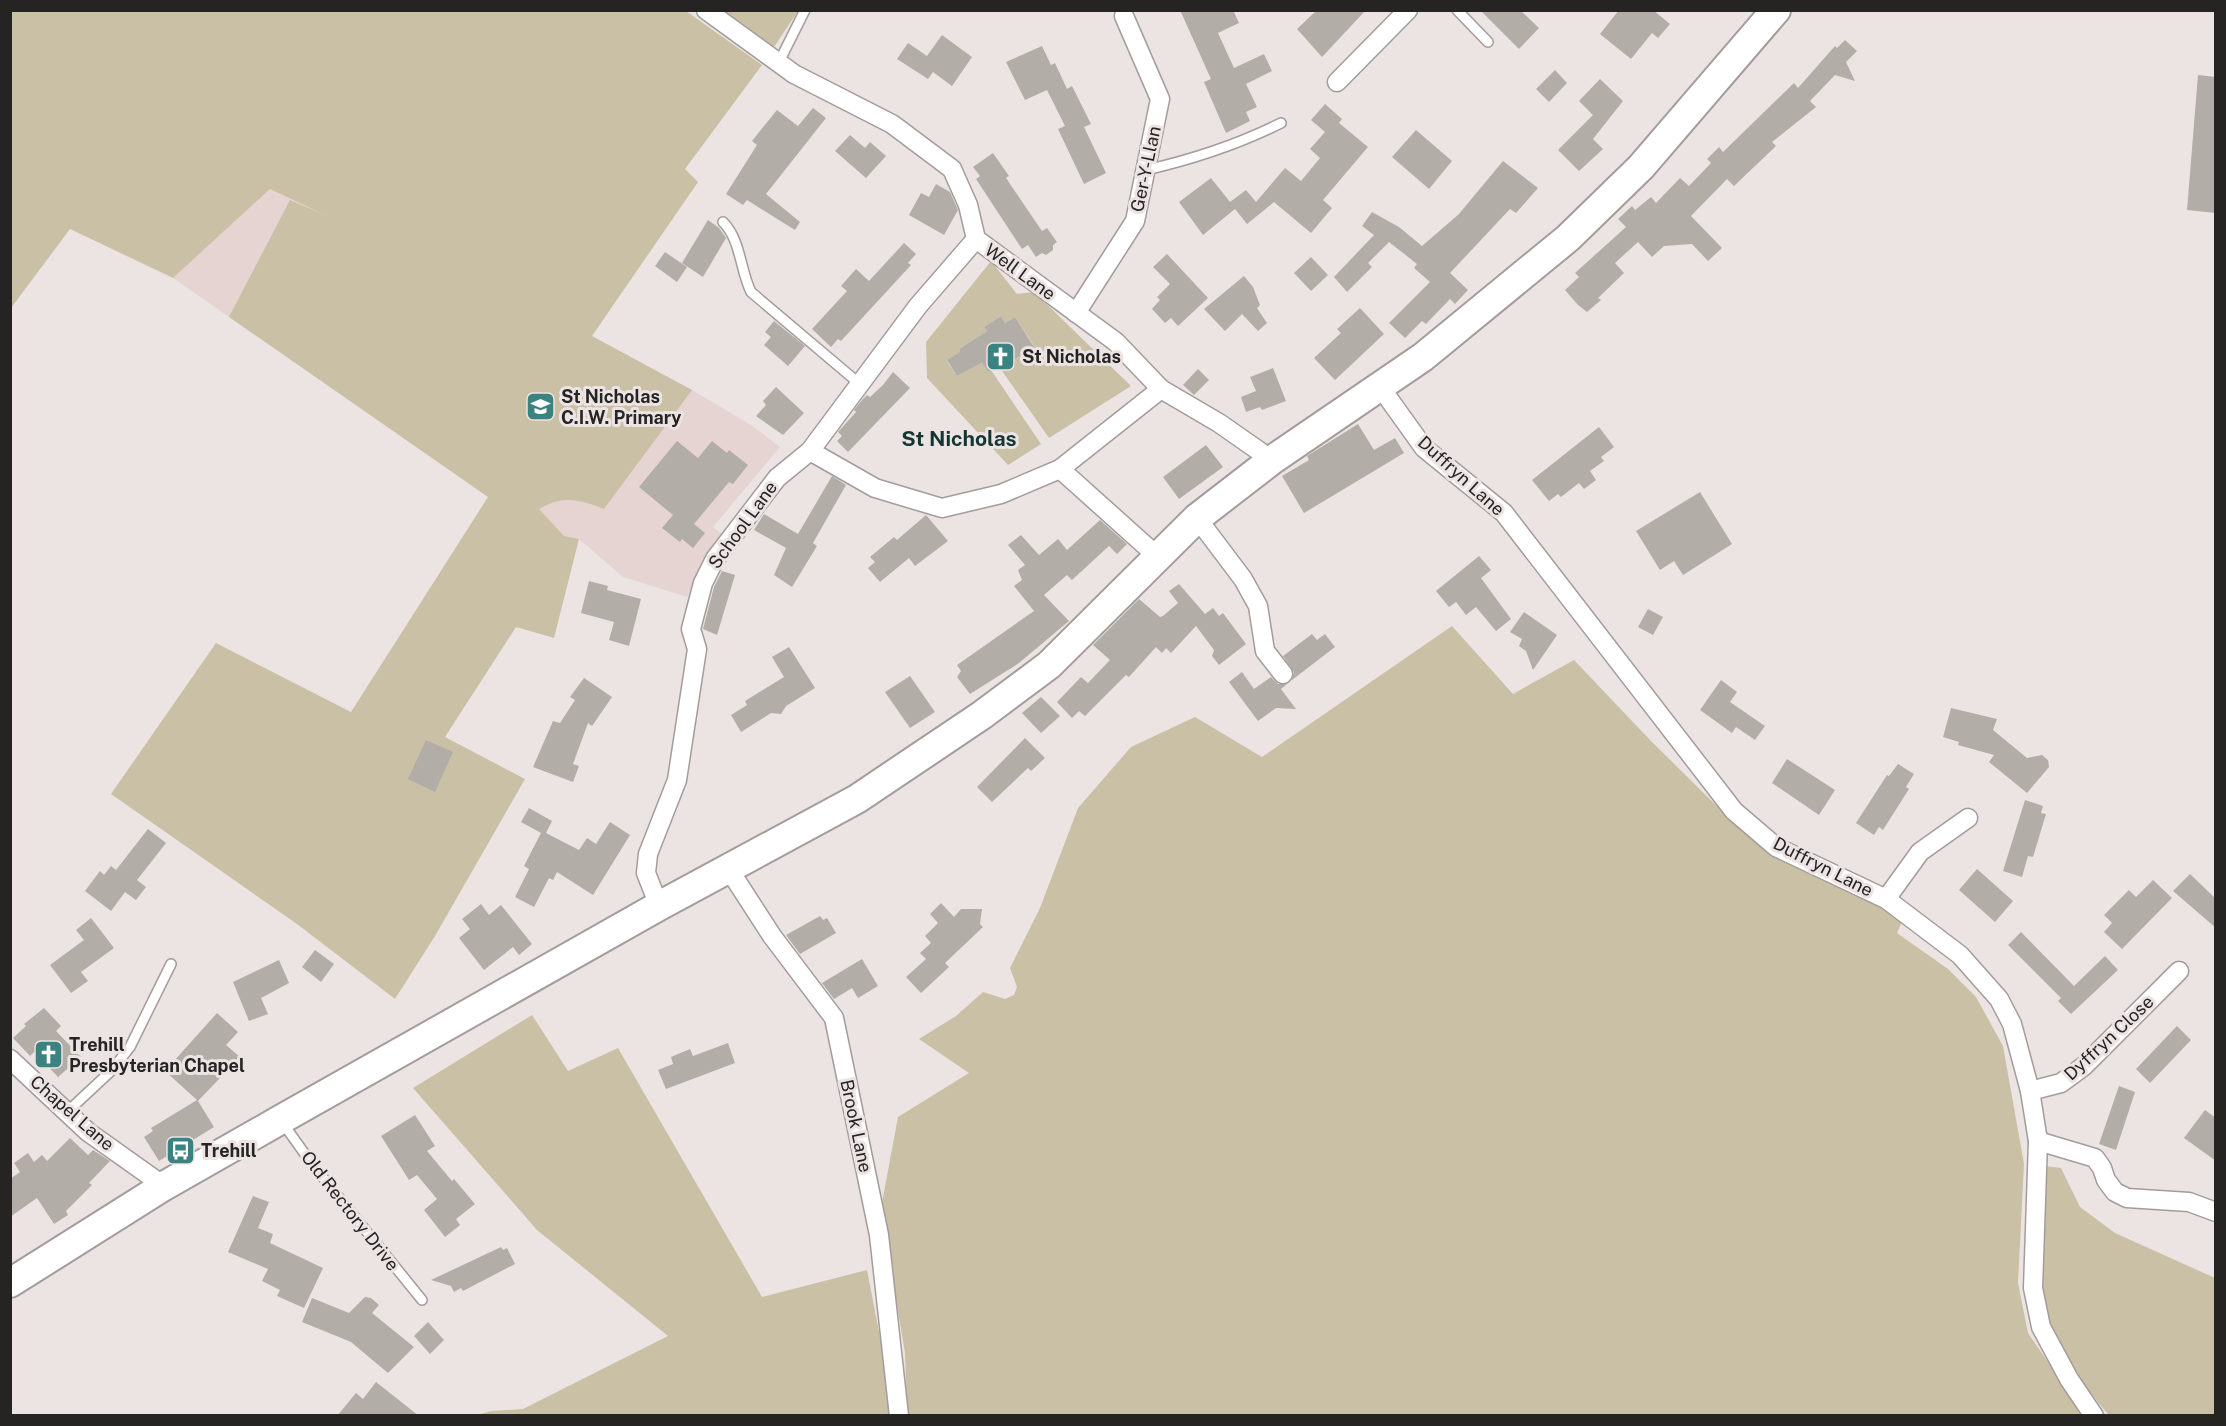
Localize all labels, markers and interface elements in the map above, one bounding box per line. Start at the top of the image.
street label: Ger-Y-Llan [1126,124,1165,214]
street label: Well Lane [981,239,1060,304]
church icon: St Nicholas [985,341,1017,373]
place label: St Nicholas [1022,346,1121,367]
place label: St Nicholas C.I.W. Primary [561,386,682,428]
school or university icon: St Nicholas C.I.W. Primary [524,391,556,423]
district label: St Nicholas [901,426,1017,451]
street label: Duffryn Lane [1414,431,1509,520]
street label: School Lane [704,477,781,573]
street label: Duffryn Lane [1770,832,1877,901]
street label: Dyffryn Close [2060,991,2158,1084]
place label: Trehill Presbyterian Chapel [69,1034,245,1076]
church icon: Trehill Presbyterian Chapel [32,1039,64,1071]
street label: Chapel Lane [26,1071,118,1155]
street label: Brook Lane [836,1078,877,1174]
bus stop icon: Trehill [164,1135,196,1167]
place label: Trehill [201,1140,257,1161]
street label: Old Rectory Drive [297,1147,404,1275]

